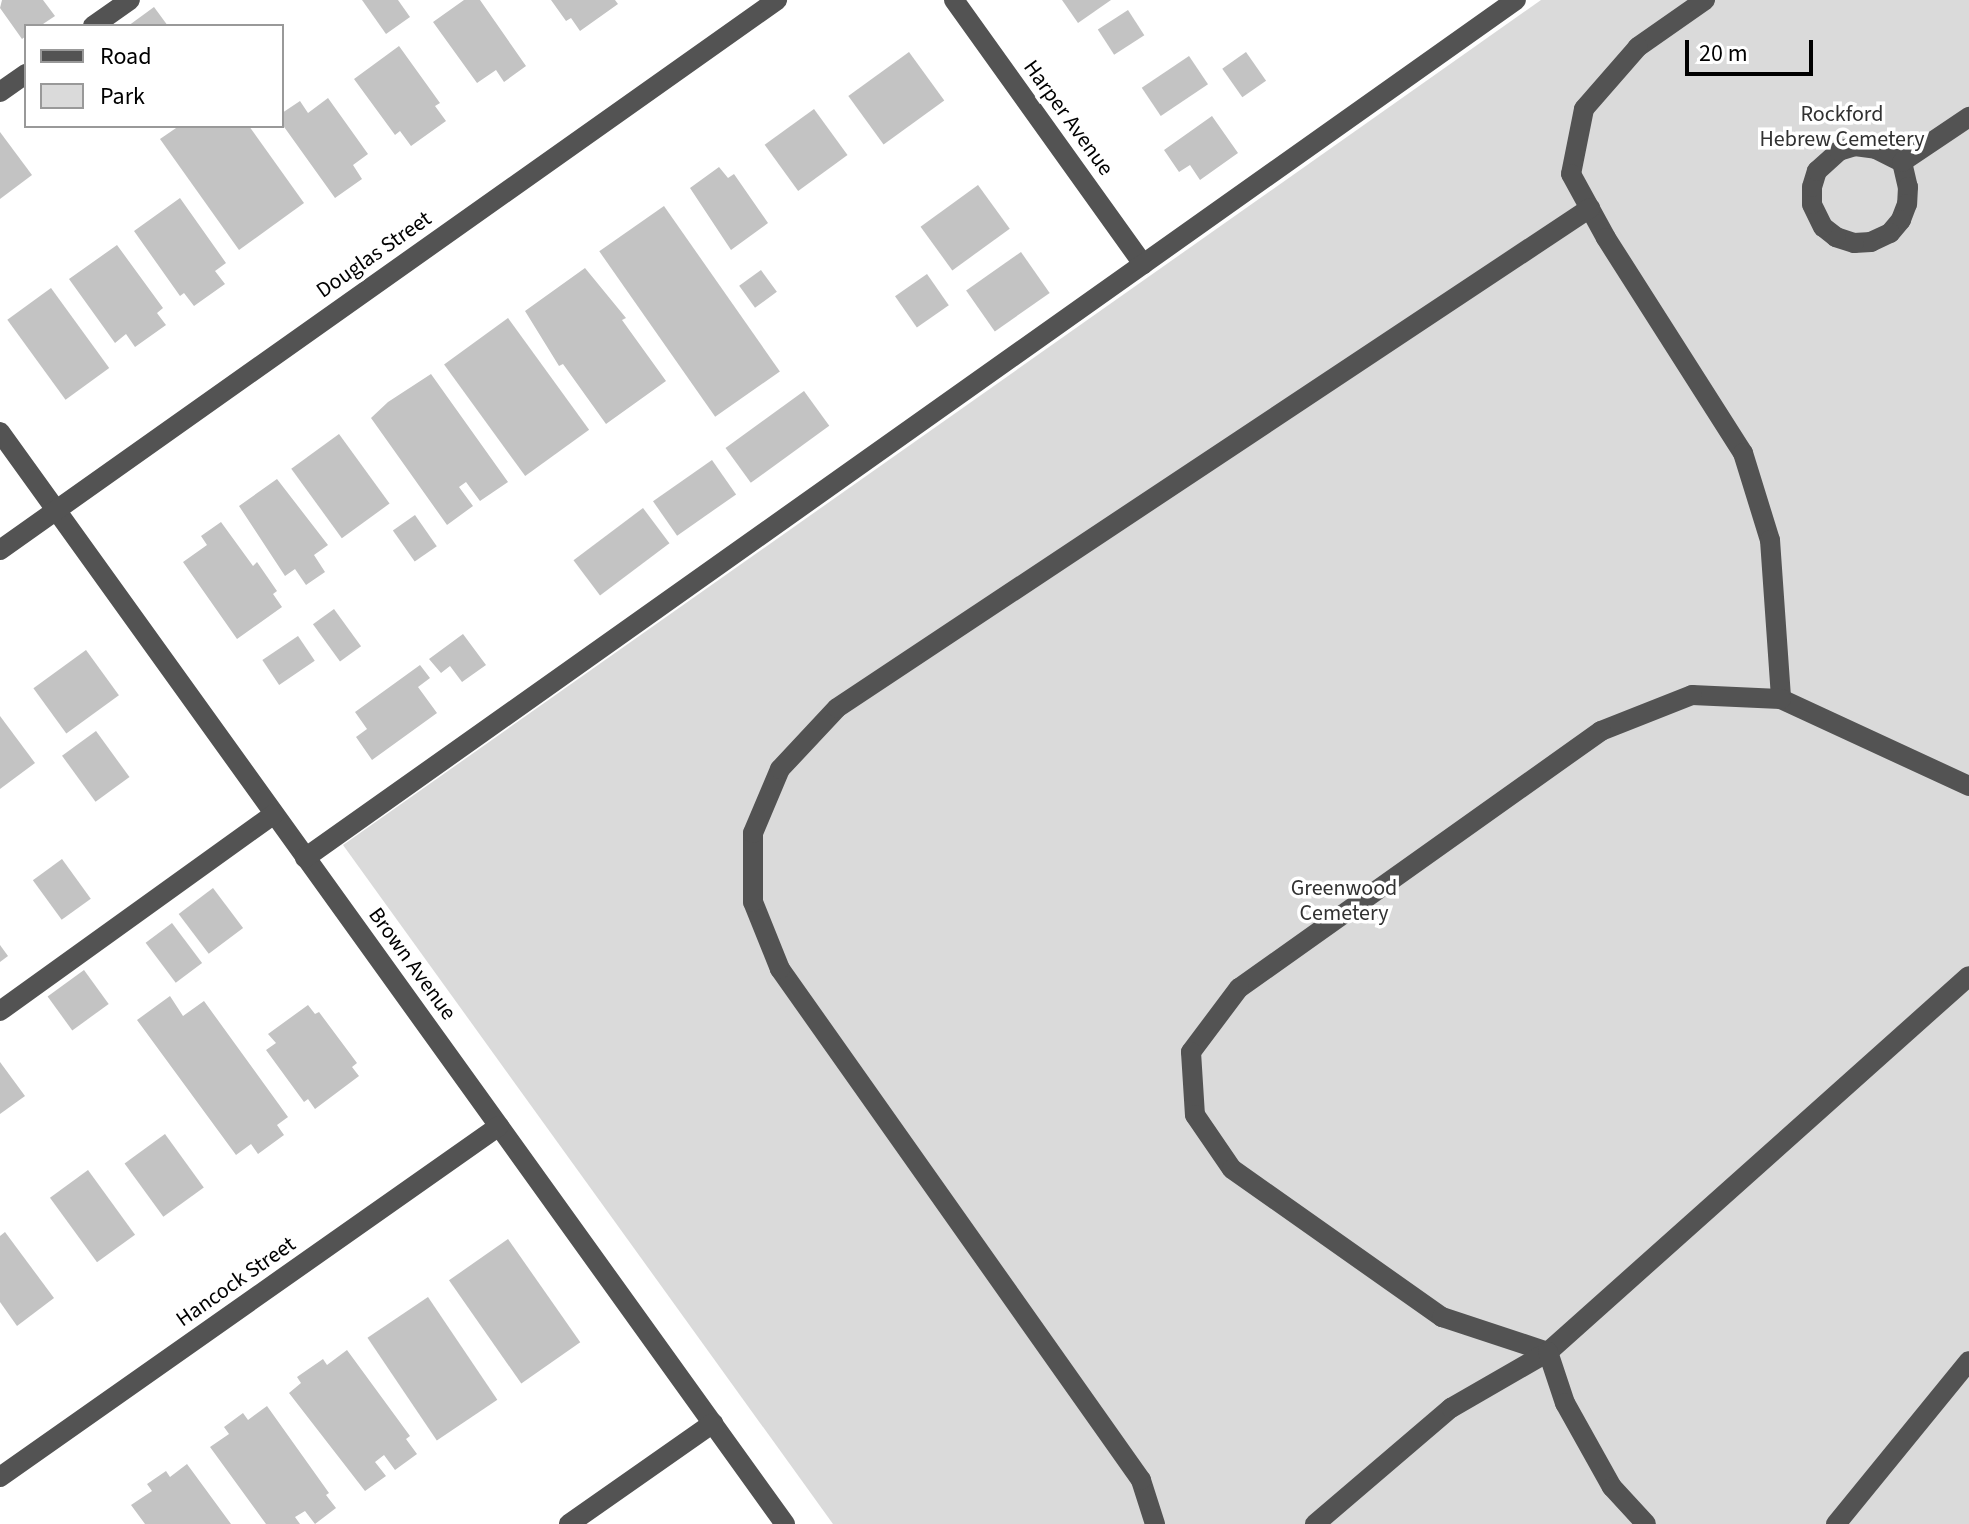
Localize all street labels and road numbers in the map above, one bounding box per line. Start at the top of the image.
street label: Harper Avenue [1017,55,1119,181]
street label: Douglas Street [312,206,436,304]
street label: Brown Avenue [362,903,462,1025]
street label: Hancock Street [171,1231,301,1333]

